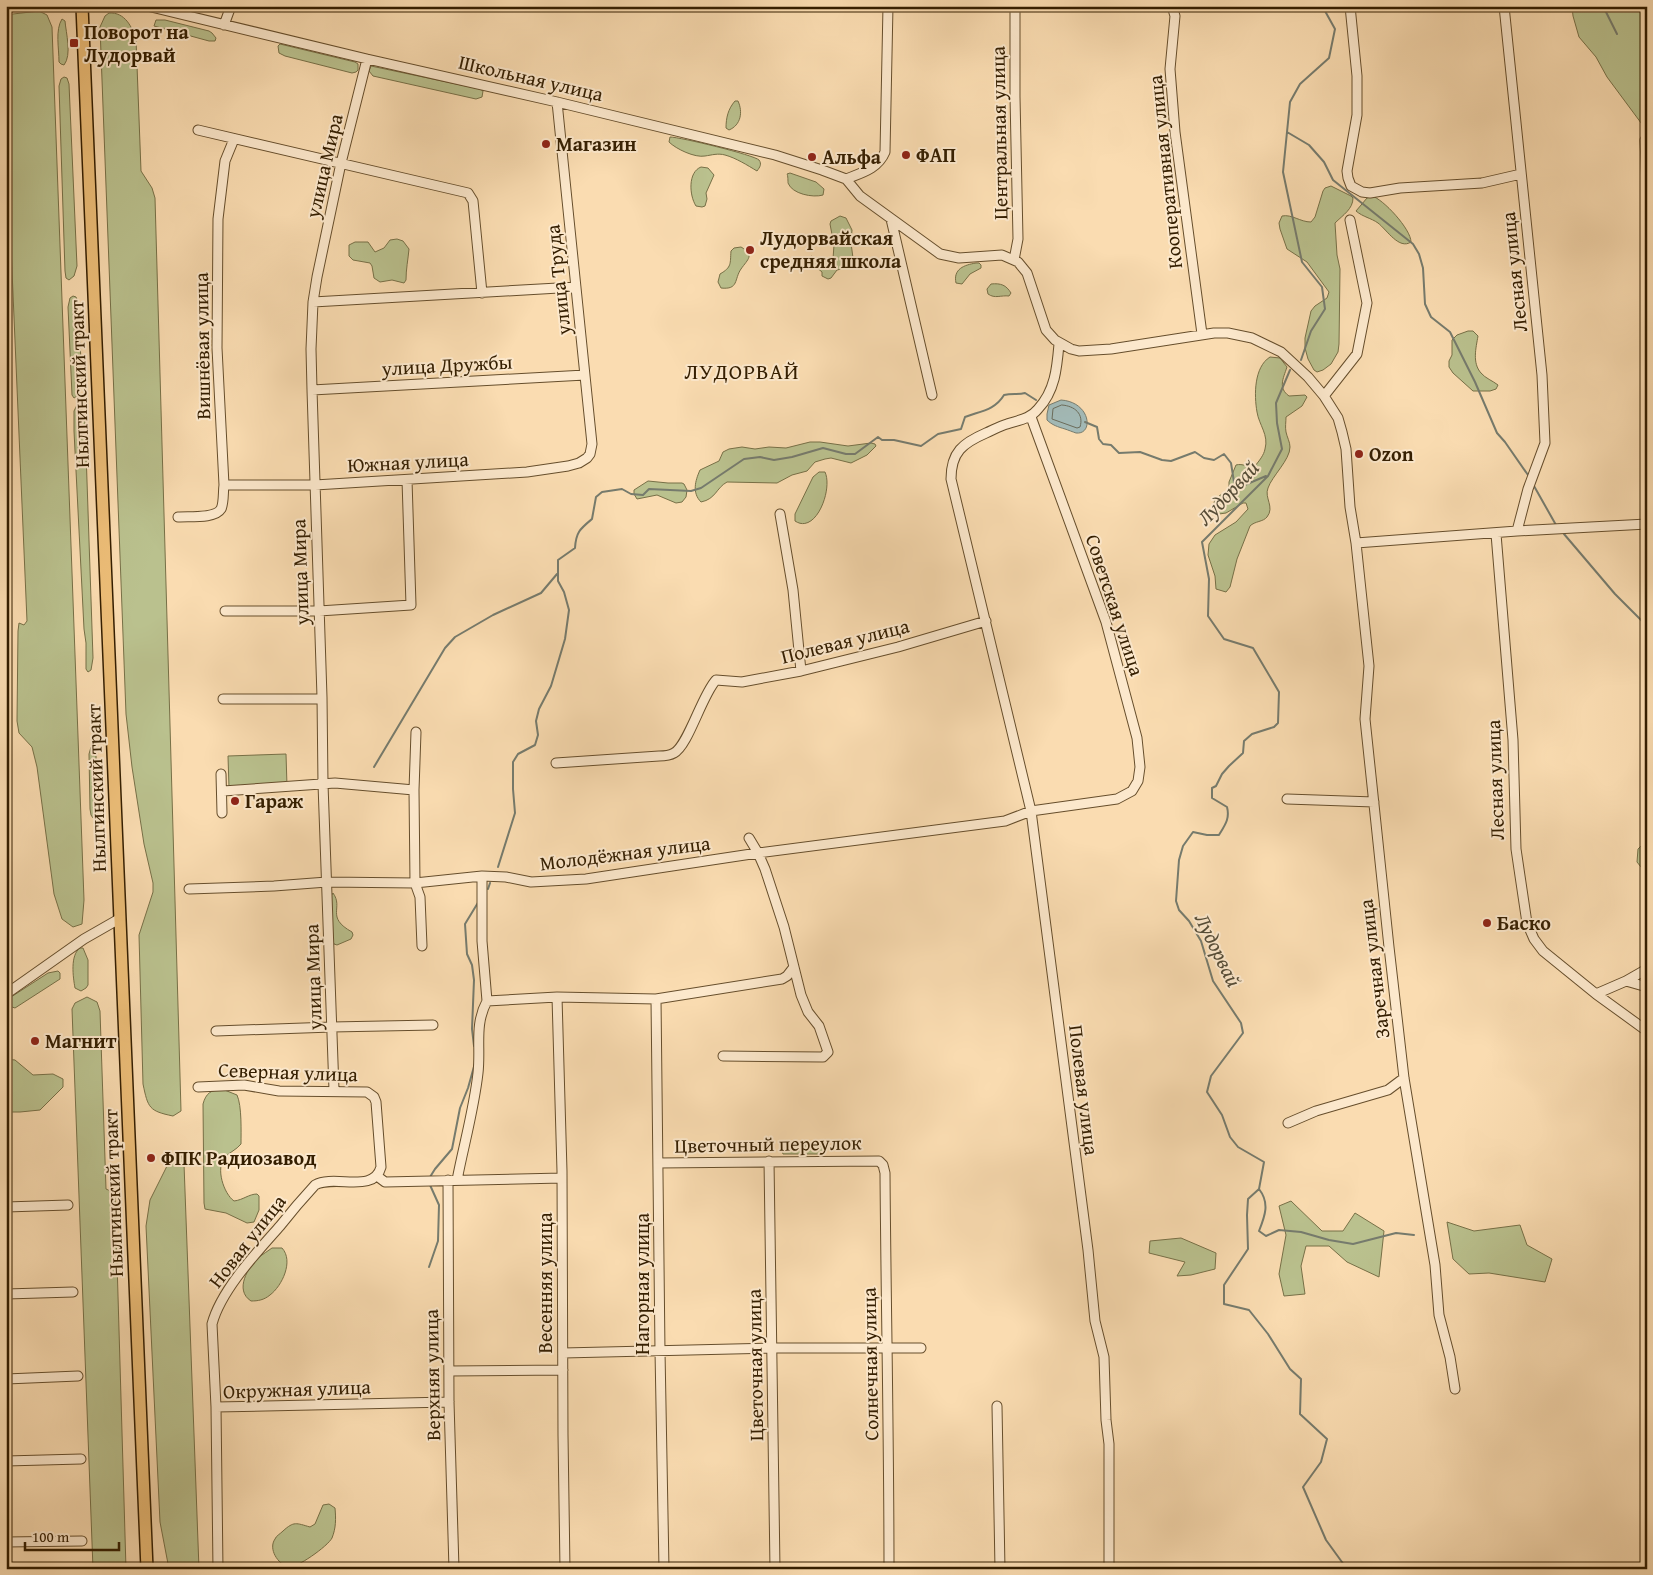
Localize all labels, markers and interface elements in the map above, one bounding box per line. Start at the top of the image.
place label: Поворот на Лудорвай [84,17,190,69]
marker: Поворот на Лудорвай [68,37,80,49]
street label: Центральная улица [982,45,1015,220]
street label: Школьная улица [456,47,607,108]
street label: Кооперативная улица [1140,73,1189,270]
street label: улица Мира [297,110,350,222]
place label: Магазин [556,129,637,158]
marker: Магазин [540,138,552,150]
place label: ФАП [916,140,956,169]
place label: Альфа [822,142,882,171]
marker: ФАП [900,149,912,161]
marker: Альфа [806,151,818,163]
street label: Лесная улица [1493,210,1534,334]
street label: улица Труда [537,223,578,338]
place label: Лудорвайская средняя школа [760,223,902,275]
marker: Лудорвайская средняя школа [744,244,756,256]
street label: Вишнёвая улица [186,272,217,420]
street label: Нылгинский тракт [61,299,96,468]
street label: улица Дружбы [380,347,513,382]
district label: ЛУДОРВАЙ [684,355,800,387]
place label: Ozon [1369,439,1414,468]
street label: Южная улица [347,444,470,479]
marker: Ozon [1353,448,1365,460]
water label: Лудорвай [1189,453,1266,532]
street label: улица Мира [283,518,316,627]
street label: Советская улица [1079,530,1152,680]
street label: Полевая улица [778,610,913,670]
street label: Нылгинский тракт [78,703,113,872]
street label: Лесная улица [1478,719,1511,841]
place label: Гараж [245,786,303,815]
marker: Гараж [229,795,241,807]
street label: Молодёжная улица [538,828,712,877]
street label: Заречная улица [1351,897,1396,1041]
water label: Лудорвай [1187,907,1250,993]
place label: Баско [1497,908,1551,937]
marker: Баско [1481,917,1493,929]
street label: улица Мира [296,923,329,1032]
street label: Полевая улица [1062,1023,1107,1157]
place label: Магнит [45,1026,117,1055]
marker: Магнит [29,1035,41,1047]
street label: Северная улица [218,1055,359,1088]
street label: Нылгинский тракт [95,1108,130,1277]
street label: Цветочный переулок [674,1127,862,1160]
place label: ФПК Радиозавод [161,1143,316,1172]
marker: ФПК Радиозавод [145,1152,157,1164]
street label: Новая улица [201,1188,293,1293]
street label: Весенняя улица [530,1212,559,1353]
street label: Нагорная улица [627,1213,656,1355]
street label: Солнечная улица [854,1287,885,1441]
street label: Цветочная улица [739,1288,770,1441]
street label: Верхняя улица [416,1308,447,1441]
street label: Окружная улица [223,1371,372,1406]
scale bar [25,1520,119,1552]
text: 100 m [32,1526,70,1547]

